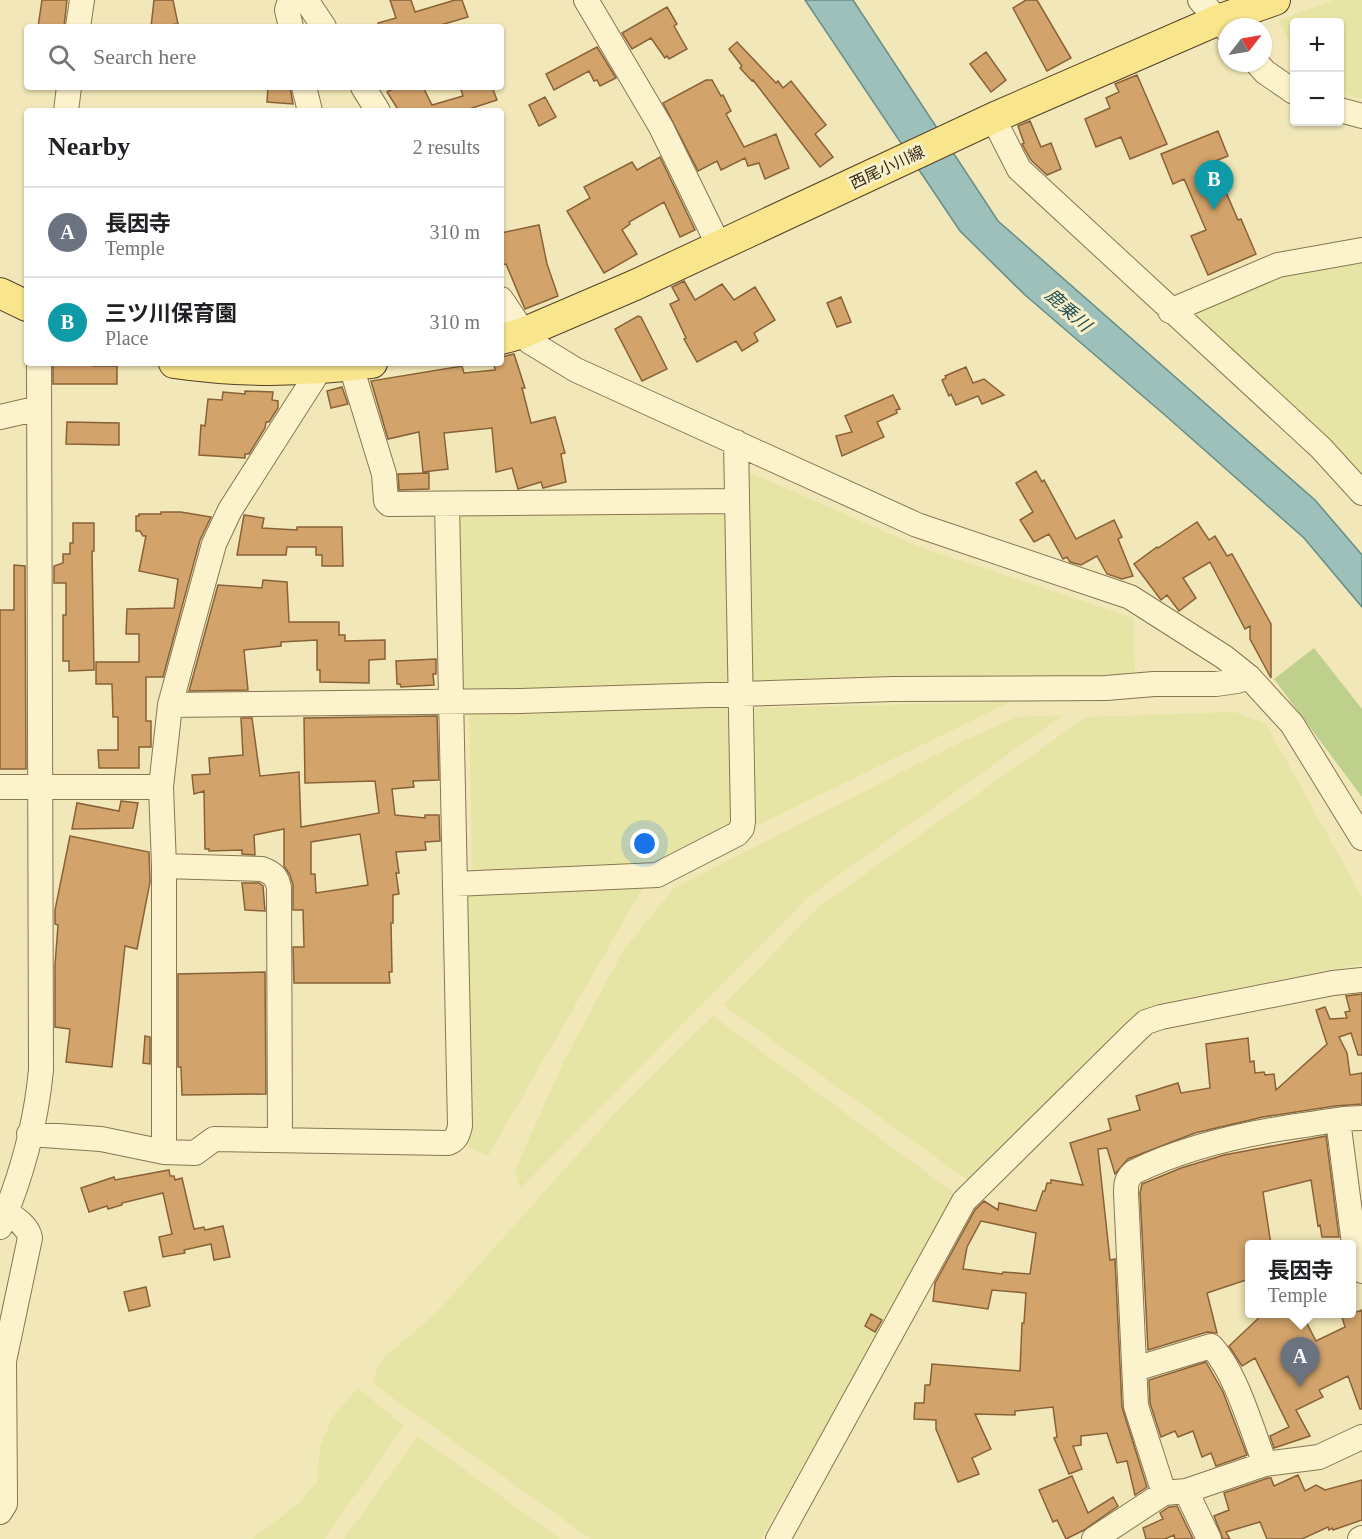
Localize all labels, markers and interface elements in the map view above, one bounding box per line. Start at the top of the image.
north arrow [1218,18,1272,72]
map controls [1290,18,1344,126]
button: + [1290,18,1344,72]
search box [24,24,504,90]
icon: search [45,41,78,74]
text: Search here [93,44,196,69]
button: − [1290,72,1344,126]
text: Nearby [48,132,130,161]
text: 2 results [413,136,480,158]
street label: 西尾小川線 [847,143,927,192]
pin: B [1194,160,1234,210]
text: 長因寺 [105,211,171,236]
text: A [60,221,75,243]
text: 310 m [429,221,480,243]
text: Temple [105,237,165,259]
water label: 鹿乗川 [1041,285,1096,337]
text: 三ツ川保育園 [105,301,237,326]
text: B [61,311,74,333]
text: 310 m [429,311,480,333]
text: Place [105,327,148,349]
your location [630,829,659,858]
popup [1245,1240,1356,1318]
text: 長因寺 [1267,1258,1334,1283]
text: Temple [1267,1284,1327,1306]
pin: A [1280,1338,1320,1387]

